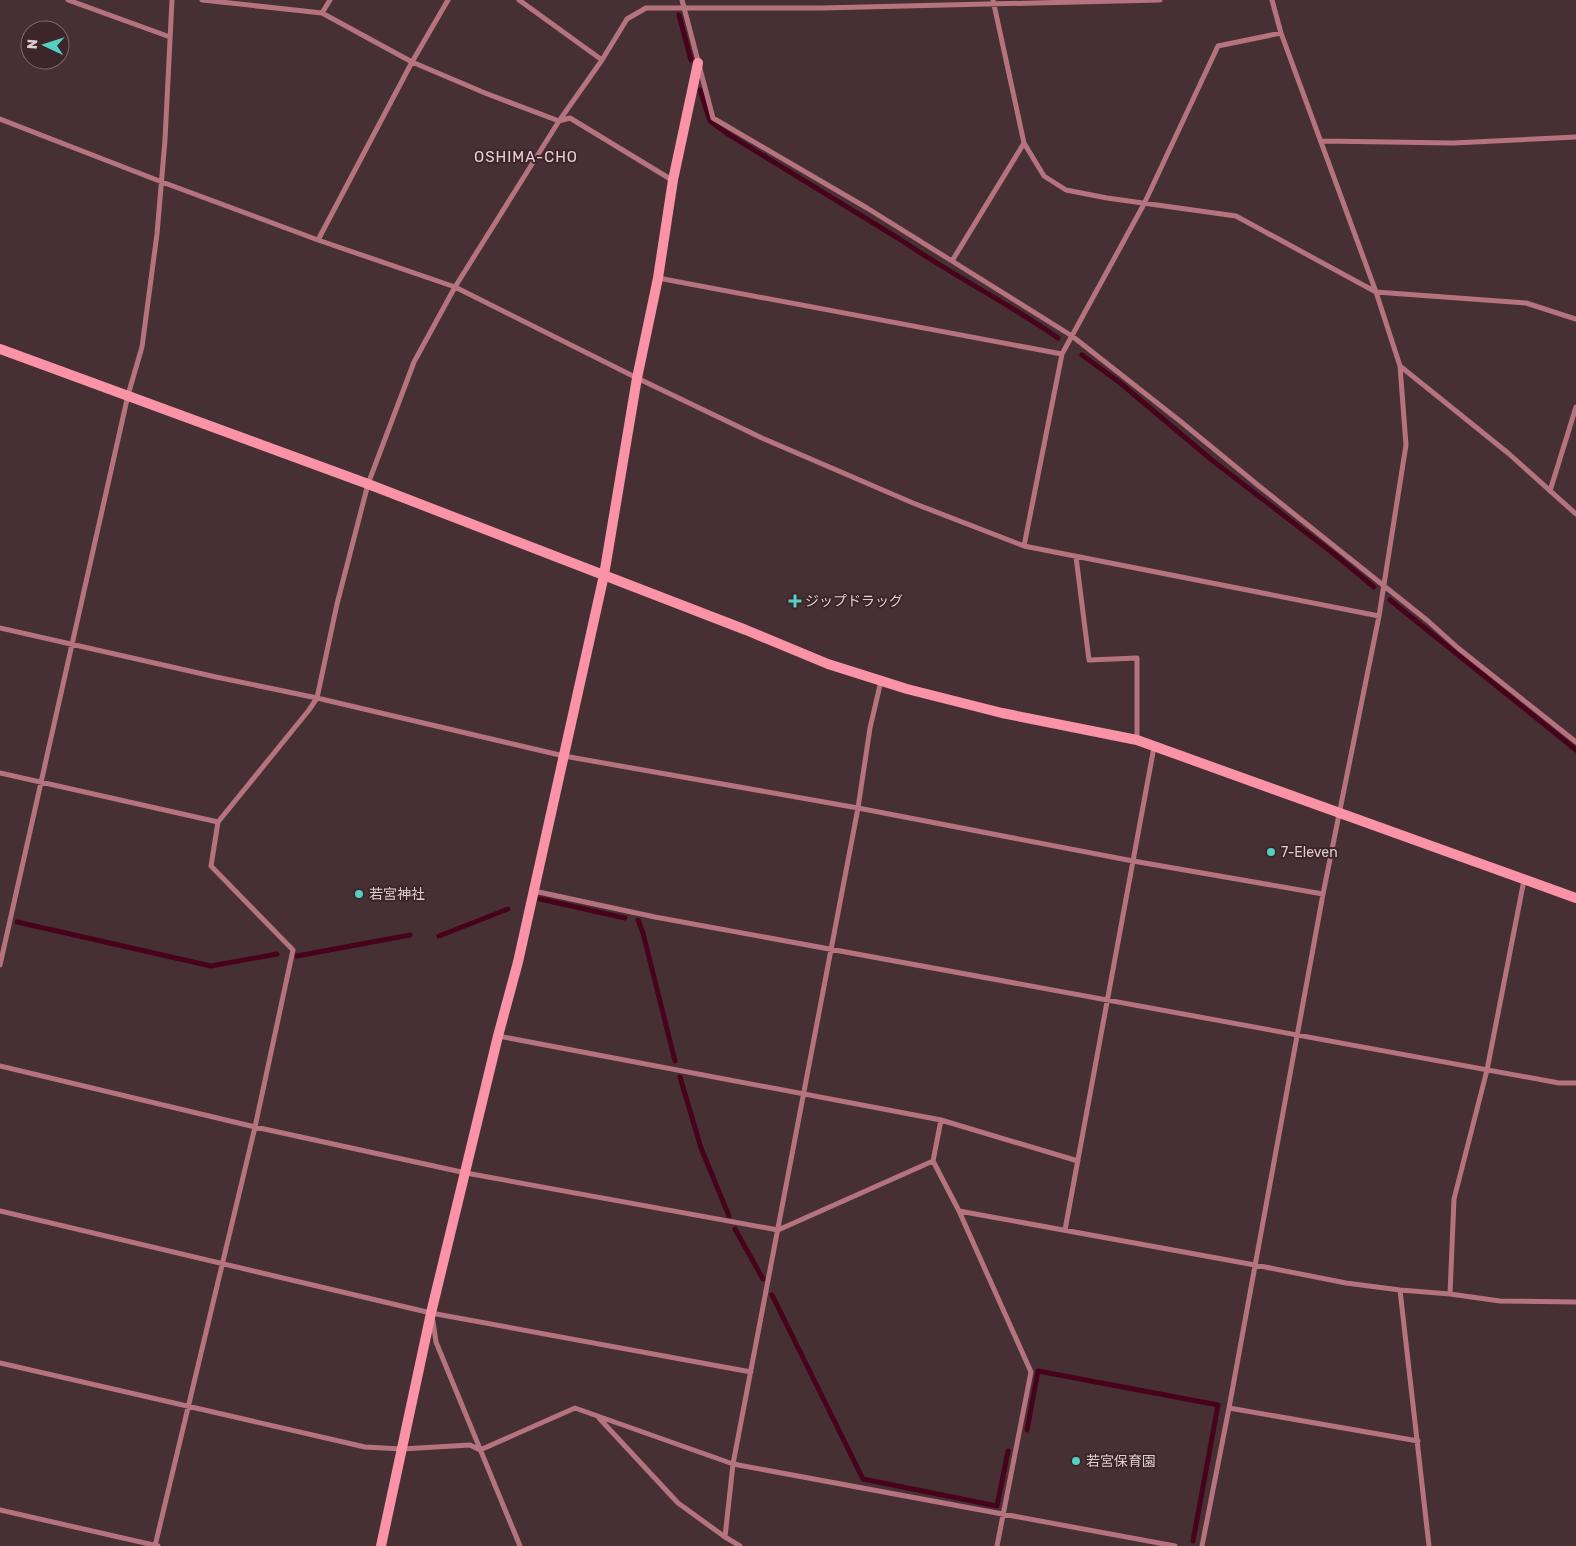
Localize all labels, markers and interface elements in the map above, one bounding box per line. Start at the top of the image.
north arrow [20,20,70,70]
text: N [24,39,41,50]
district label: OSHIMA-CHO [474,148,578,166]
place label: ジップドラッグ [805,593,903,610]
marker: ジップドラッグ [789,595,801,607]
place label: 7-Eleven [1281,844,1338,861]
marker: 7-Eleven [1265,846,1277,858]
place label: 若宮神社 [369,886,425,903]
marker: 若宮神社 [353,888,365,900]
place label: 若宮保育園 [1086,1453,1156,1470]
marker: 若宮保育園 [1070,1455,1082,1467]

